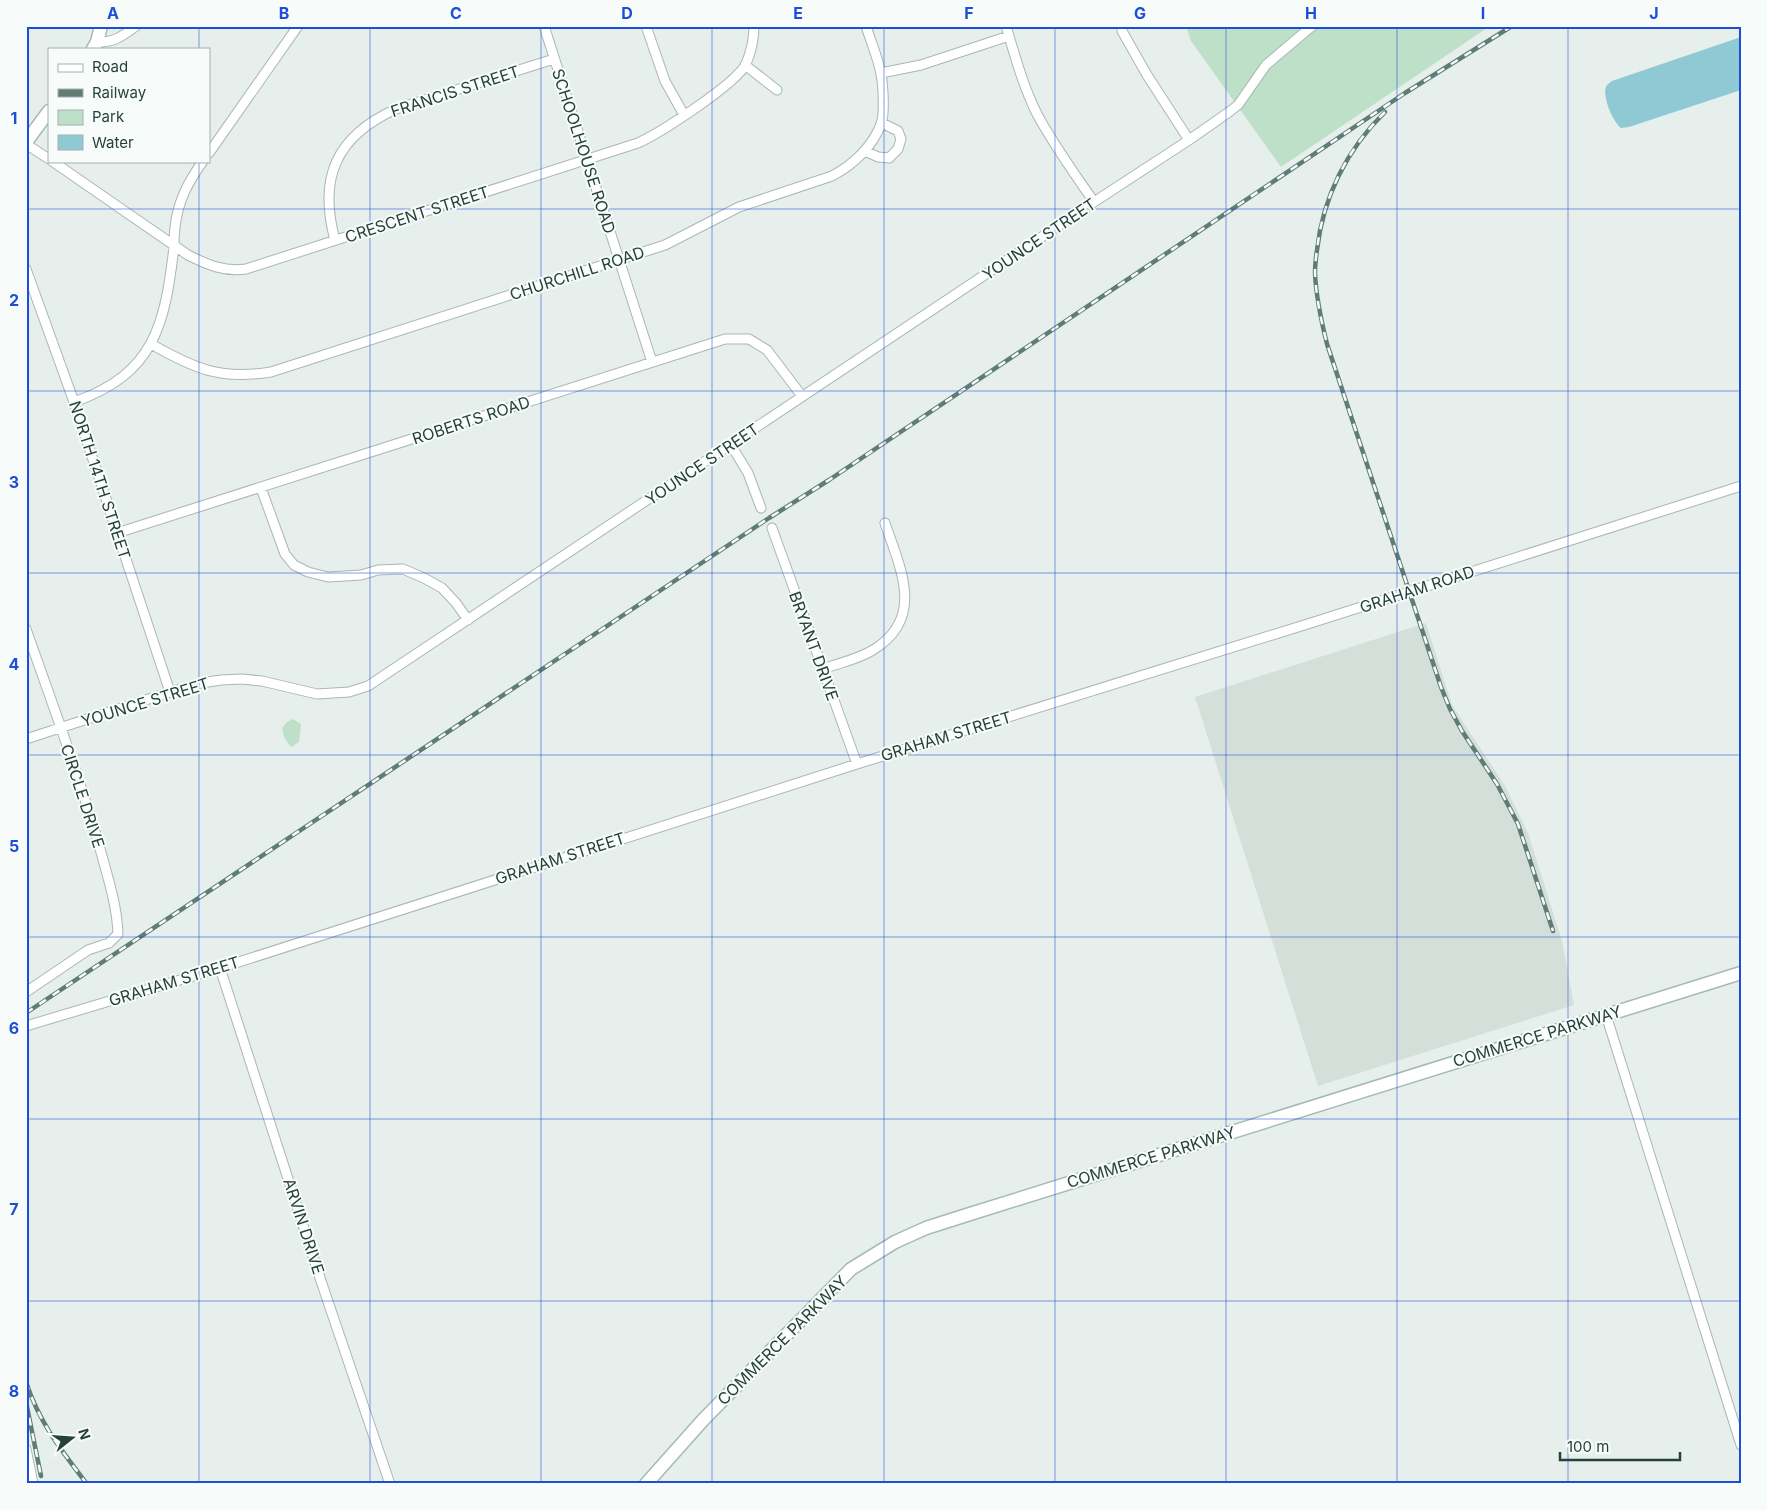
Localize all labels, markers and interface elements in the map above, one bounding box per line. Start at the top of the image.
text: A [107,3,119,23]
text: B [279,3,289,23]
text: C [450,3,462,23]
text: D [621,3,633,23]
text: E [793,3,803,23]
text: F [964,3,974,23]
text: G [1134,3,1146,23]
text: H [1305,3,1317,23]
text: I [1481,3,1485,23]
text: J [1649,3,1659,23]
legend [48,48,210,162]
text: Road [92,57,128,76]
street label: FRANCIS STREET [388,61,522,121]
street label: SCHOOLHOUSE ROAD [548,66,620,236]
text: Railway [92,83,147,102]
text: Park [92,107,125,126]
text: 1 [11,108,17,128]
text: Water [92,133,134,152]
street label: CRESCENT STREET [342,181,492,247]
street label: YOUNCE STREET [978,194,1100,284]
street label: CHURCHILL ROAD [507,242,647,304]
text: 2 [9,290,19,310]
street label: ROBERTS ROAD [410,392,532,448]
street label: NORTH 14TH STREET [65,398,135,562]
street label: YOUNCE STREET [641,419,763,509]
text: 3 [9,472,19,492]
street label: GRAHAM ROAD [1357,561,1477,617]
street label: BRYANT DRIVE [785,589,843,703]
text: 4 [9,654,20,674]
street label: YOUNCE STREET [79,673,211,731]
street label: GRAHAM STREET [878,707,1014,765]
street label: CIRCLE DRIVE [57,742,109,850]
street label: GRAHAM STREET [492,828,628,888]
text: 5 [9,836,19,856]
street label: GRAHAM STREET [106,952,242,1010]
street label: COMMERCE PARKWAY [1450,1001,1624,1071]
text: 6 [9,1018,19,1038]
street label: COMMERCE PARKWAY [1064,1122,1238,1192]
street label: ARVIN DRIVE [279,1175,329,1277]
text: 7 [9,1199,19,1219]
street label: COMMERCE PARKWAY [713,1271,851,1409]
text: 8 [9,1381,19,1401]
north arrow [48,1412,98,1462]
text: N [75,1426,95,1442]
scale bar [1560,1430,1680,1462]
text: 100 m [1567,1437,1609,1456]

